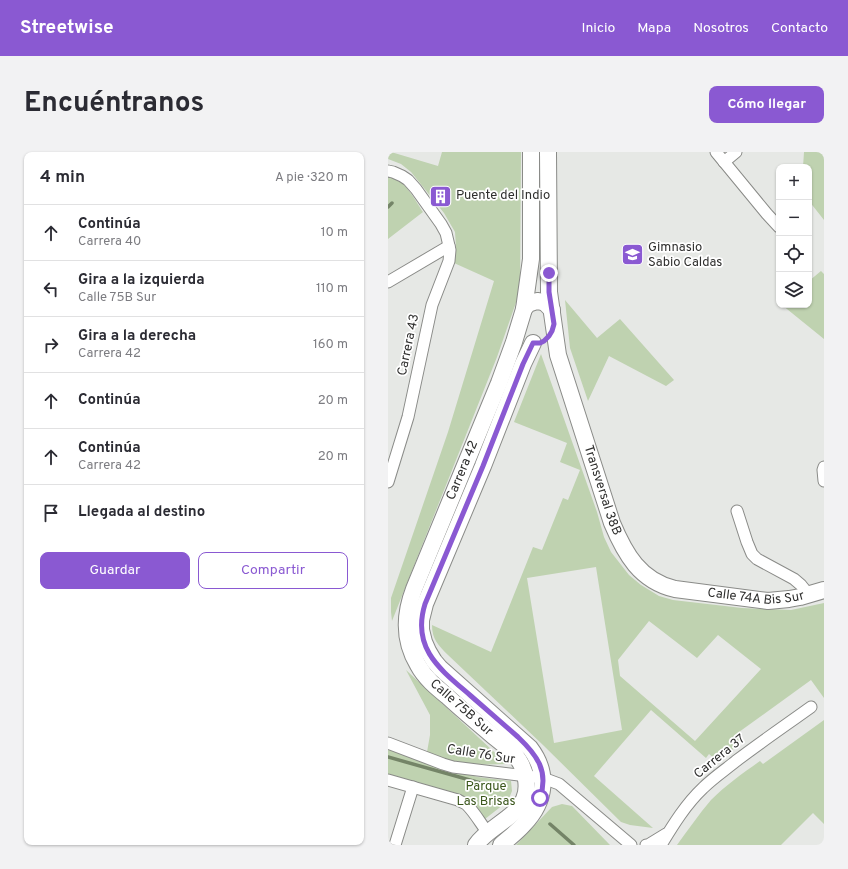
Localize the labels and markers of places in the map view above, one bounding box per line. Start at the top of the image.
building icon: Puente del Indio [428,183,454,209]
place label: Puente del Indio [456,188,550,204]
place label: Gimnasio Sabio Caldas [648,240,722,271]
school or university icon: Gimnasio Sabio Caldas [620,242,646,268]

